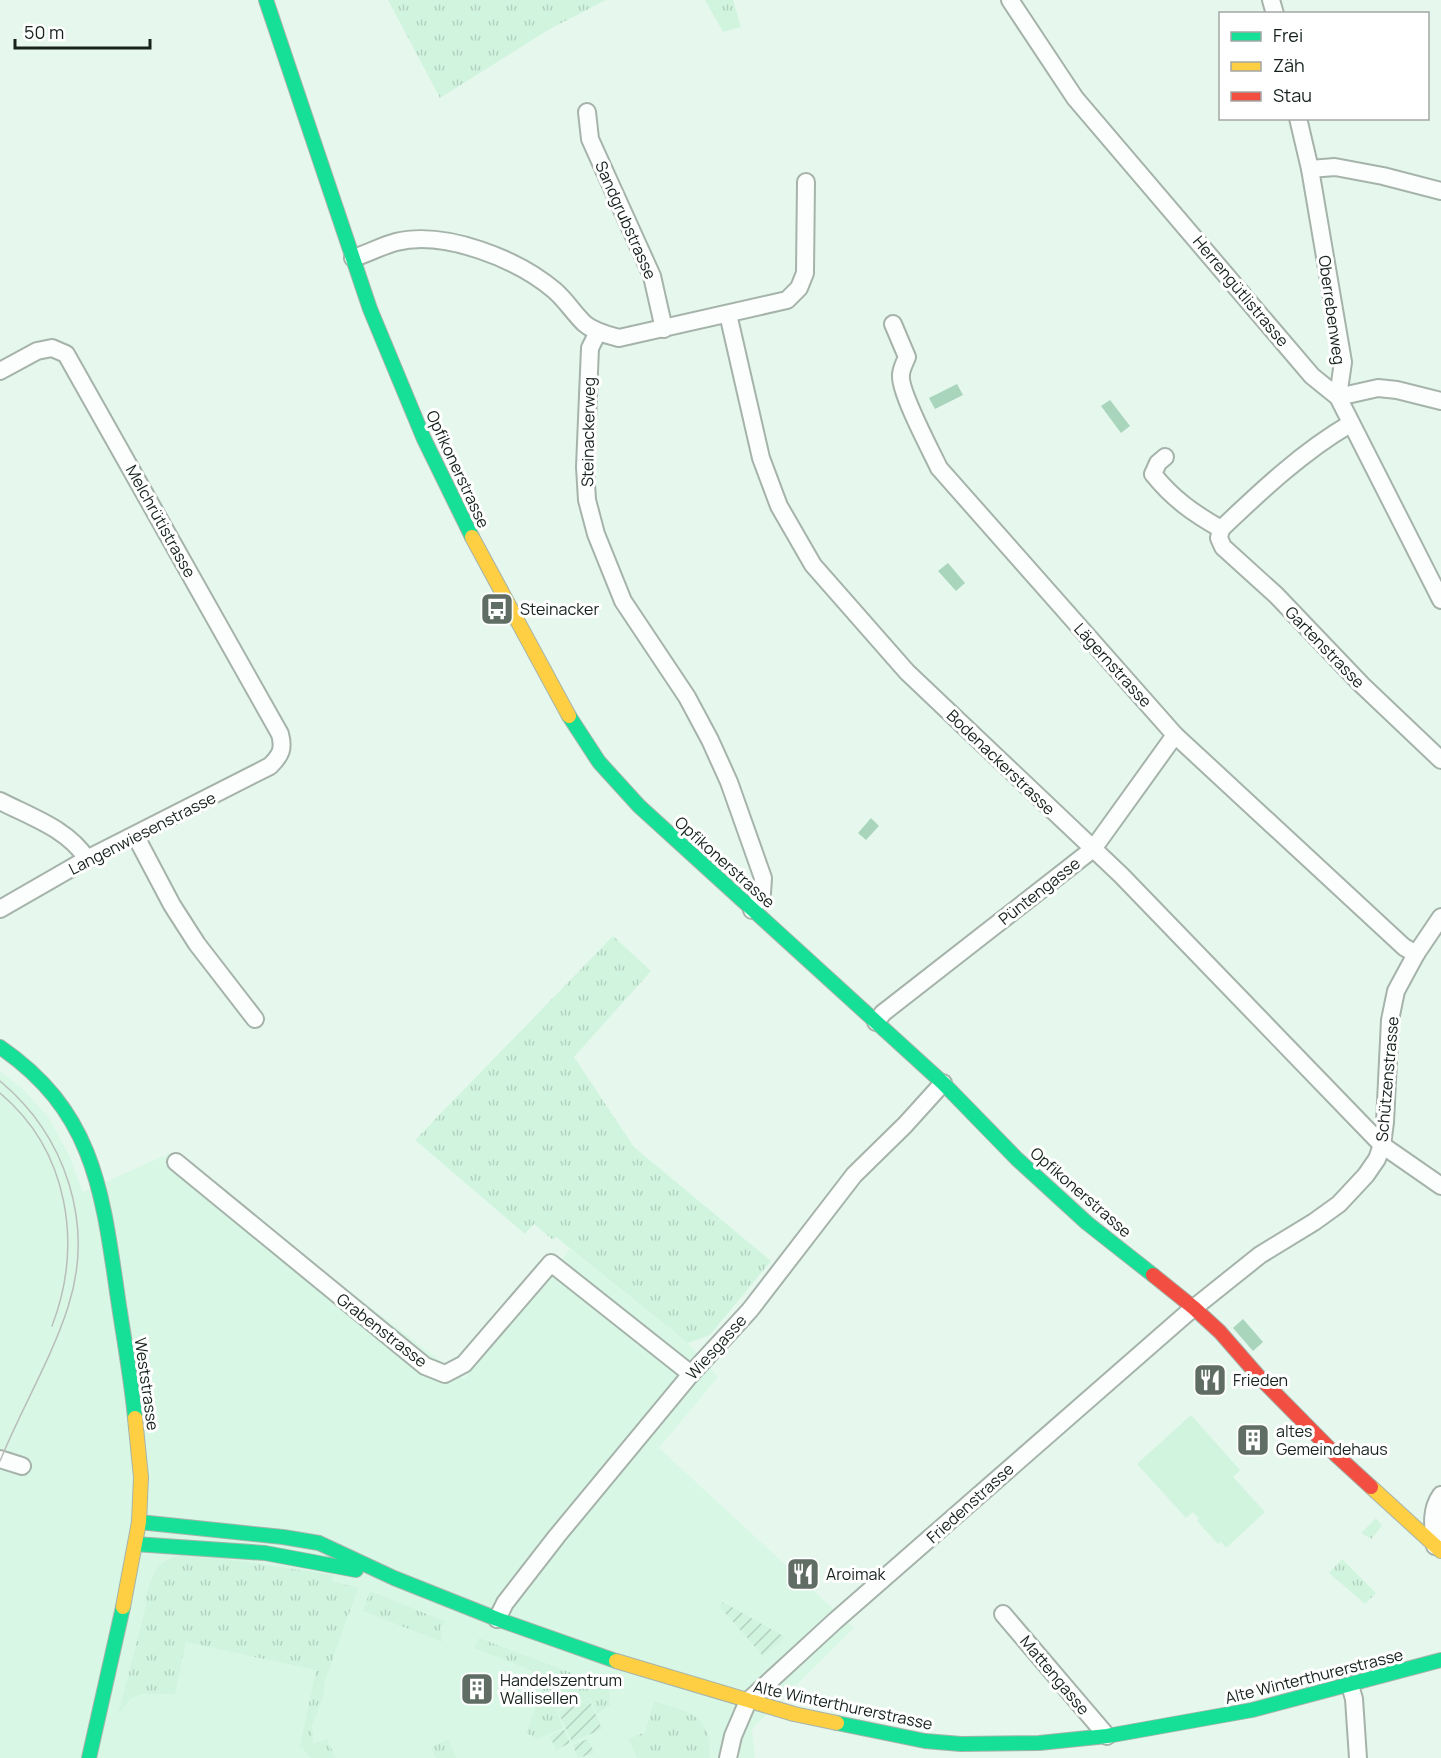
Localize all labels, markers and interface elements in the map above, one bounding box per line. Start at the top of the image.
scale bar [15,12,150,50]
legend [1219,12,1429,120]
text: 50 m [24,20,64,44]
text: Frei [1273,23,1303,47]
text: Zäh [1273,53,1305,77]
text: Stau [1273,83,1312,107]
street label: Sandgrubstrasse [590,157,662,283]
street label: Herrengütlistrasse [1188,231,1294,351]
street label: Oberrebenweg [1313,254,1351,366]
street label: Steinackerweg [576,377,600,487]
street label: Opfikonerstrasse [421,407,495,531]
street label: Melchrütistrasse [121,461,201,581]
bus stop icon: Steinacker [479,591,515,627]
place label: Steinacker [520,598,599,620]
street label: Gartenstrasse [1280,601,1370,693]
street label: Lägernstrasse [1069,618,1157,712]
street label: Bodenackerstrasse [942,704,1060,820]
street label: Langenwiesenstrasse [65,786,219,880]
street label: Opfikonerstrasse [670,811,780,913]
street label: Püntengasse [994,852,1084,930]
street label: Schützenstrasse [1371,1015,1403,1143]
street label: Opfikonerstrasse [1026,1142,1136,1242]
street label: Grabenstrasse [332,1288,432,1372]
street label: Wiesgasse [681,1310,751,1384]
street label: Weststrasse [130,1336,164,1432]
restaurant icon: Frieden [1192,1362,1228,1398]
place label: Frieden [1233,1369,1288,1391]
place label: altes Gemeindehaus [1276,1420,1388,1460]
building icon: altes Gemeindehaus [1235,1422,1271,1458]
street label: Friedenstrasse [922,1458,1018,1548]
restaurant icon: Aroimak [785,1556,821,1592]
place label: Aroimak [826,1563,886,1585]
street label: Mattengasse [1015,1631,1095,1719]
street label: Alte Winterthurerstrasse [1223,1643,1405,1709]
place label: Handelszentrum Wallisellen [500,1669,622,1709]
building icon: Handelszentrum Wallisellen [459,1671,495,1707]
street label: Alte Winterthurerstrasse [751,1675,935,1735]

